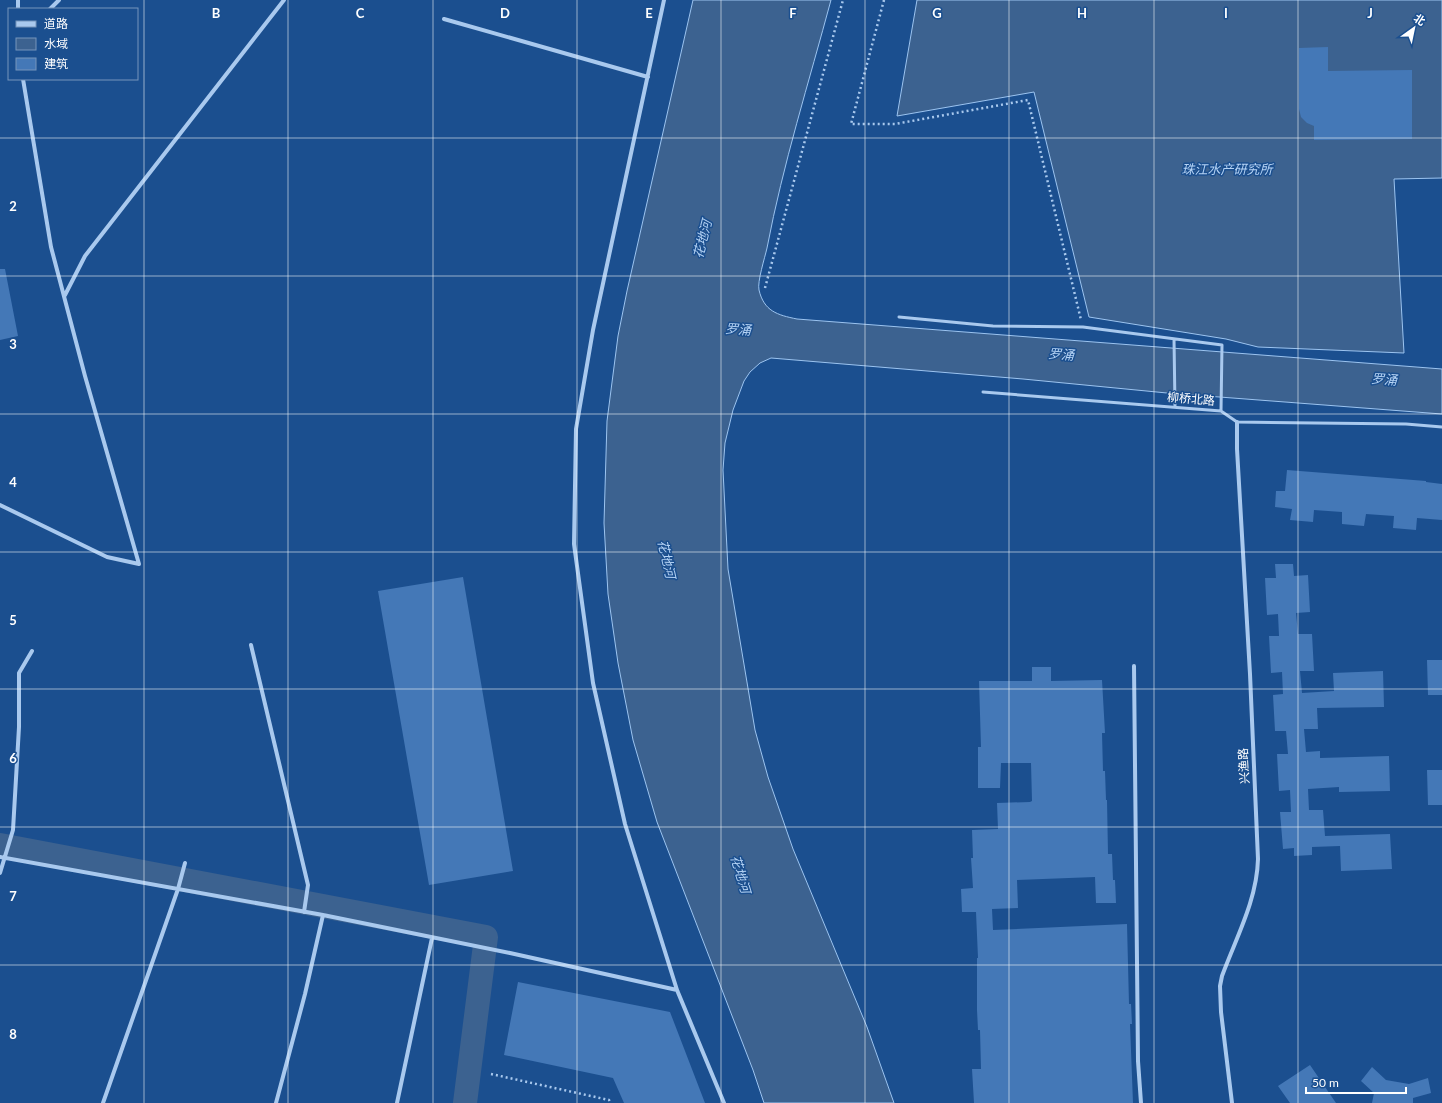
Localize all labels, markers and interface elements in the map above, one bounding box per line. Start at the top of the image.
text: B [212,5,221,21]
text: C [356,5,365,21]
text: D [500,5,510,21]
text: E [645,5,653,21]
text: F [789,5,797,21]
text: G [932,5,942,21]
text: H [1077,5,1087,21]
text: I [1224,5,1228,21]
text: J [1367,5,1373,21]
legend [8,8,138,80]
north arrow [1394,8,1434,48]
text: 北 [1412,11,1428,28]
text: 道路 [44,16,68,31]
text: 水域 [44,36,68,51]
text: 建筑 [44,56,68,71]
water label: 珠江水产研究所 [1181,161,1274,177]
text: 2 [9,198,17,214]
water label: 花地河 [690,215,715,260]
water label: 罗涌 [724,320,754,338]
text: 3 [9,336,17,352]
water label: 罗涌 [1047,345,1077,363]
water label: 罗涌 [1370,370,1400,388]
street label: 柳桥北路 [1166,389,1216,408]
text: 4 [9,474,17,490]
water label: 花地河 [655,538,680,583]
text: 5 [9,612,17,628]
street label: 兴渔路 [1235,748,1252,784]
text: 6 [9,750,17,766]
water label: 花地河 [728,853,755,898]
text: 7 [9,888,17,904]
text: 8 [9,1026,17,1042]
scale bar [1306,1069,1406,1095]
text: 50 m [1312,1075,1339,1090]

